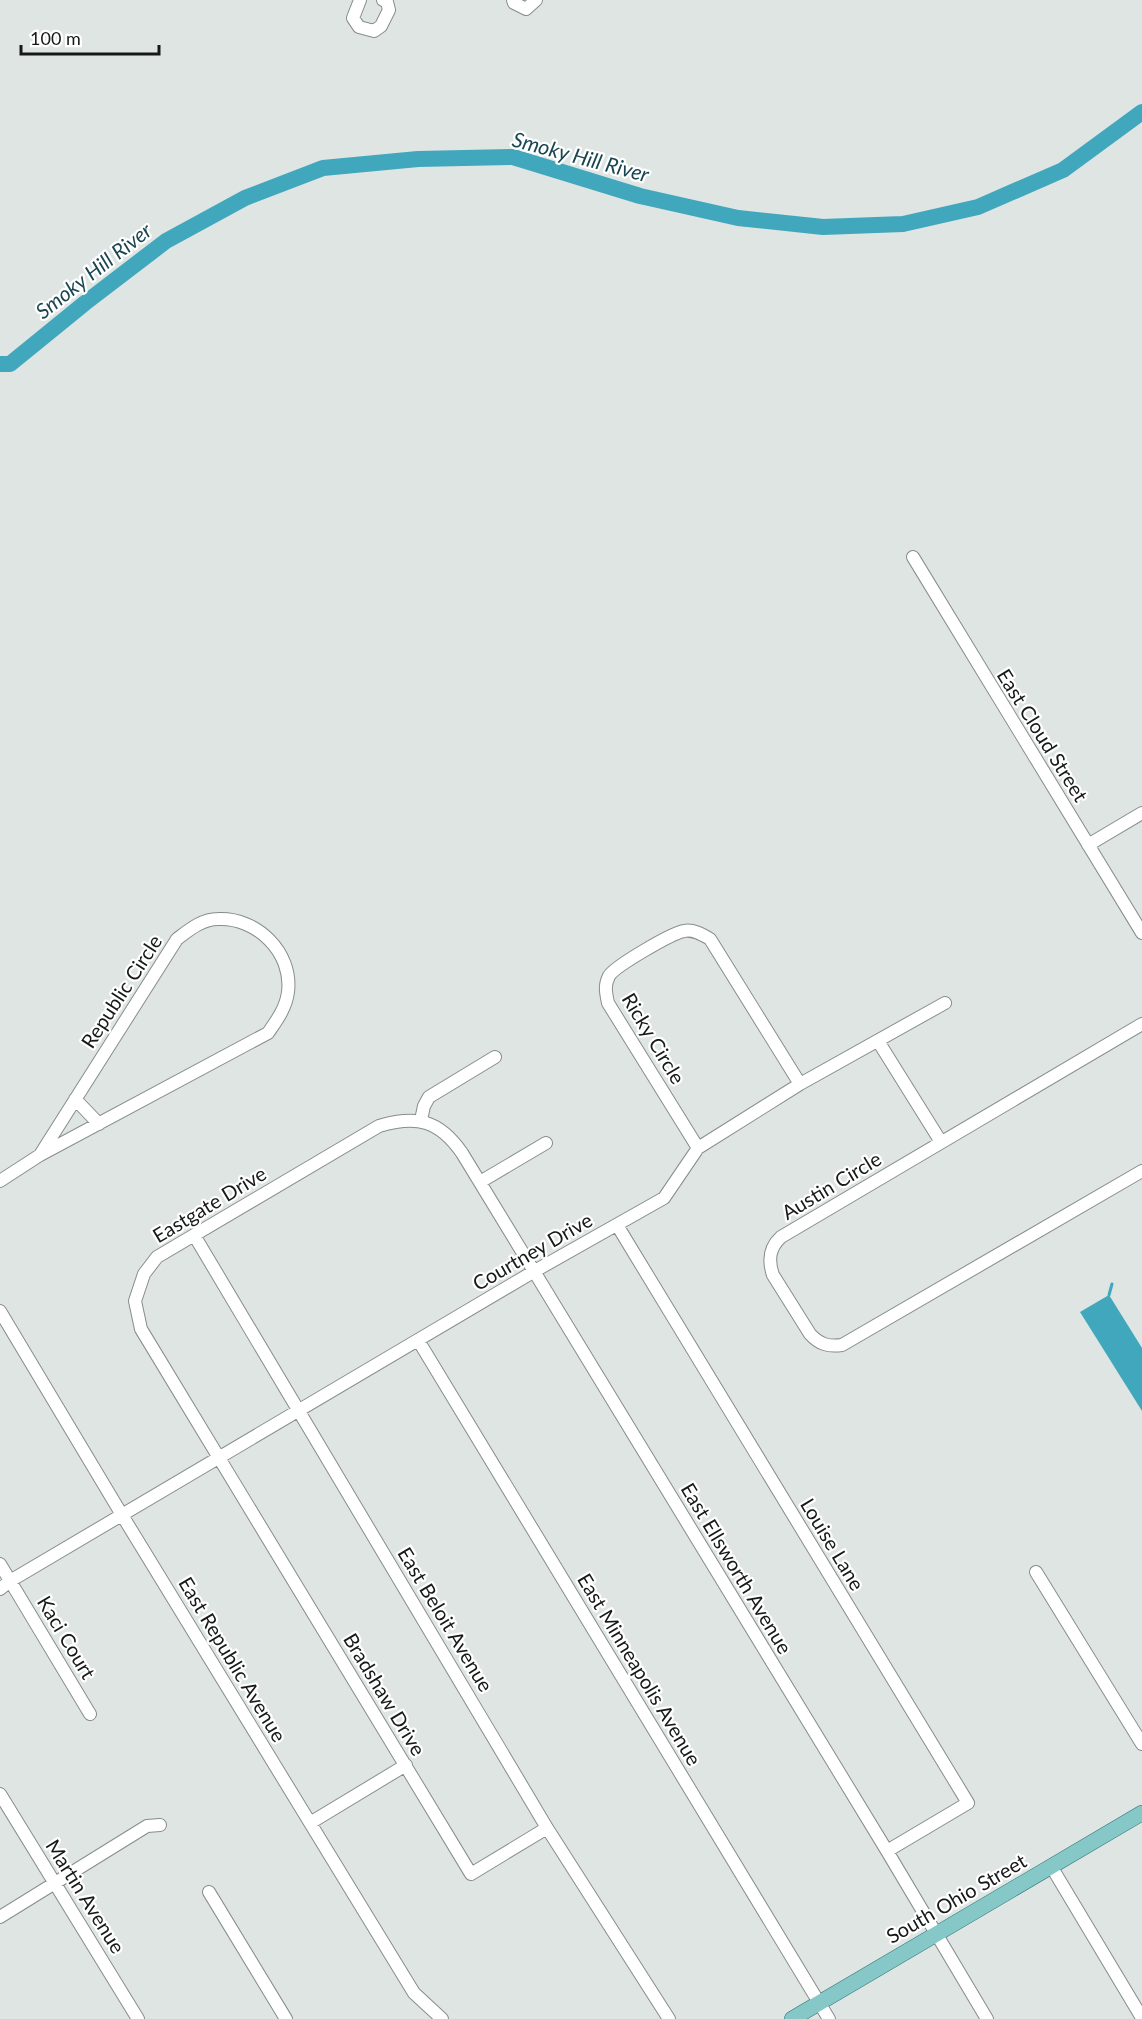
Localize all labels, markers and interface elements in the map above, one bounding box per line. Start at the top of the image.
scale bar [21,18,159,56]
text: 100 m [30,27,81,49]
water label: Smoky Hill River [510,126,653,186]
water label: Smoky Hill River [30,216,157,323]
street label: East Cloud Street [993,664,1093,806]
street label: Republic Circle [76,930,166,1052]
street label: Ricky Circle [618,988,690,1088]
street label: Austin Circle [777,1146,885,1224]
street label: Eastgate Drive [148,1161,270,1247]
street label: Courtney Drive [468,1207,596,1295]
street label: East Ellsworth Avenue [676,1478,798,1658]
street label: Louise Lane [796,1494,870,1594]
street label: East Beloit Avenue [393,1542,499,1696]
street label: East Minneapolis Avenue [573,1569,707,1769]
street label: East Republic Avenue [174,1572,292,1746]
street label: Kaci Court [33,1591,101,1683]
street label: Bradshaw Drive [339,1628,431,1760]
street label: Martin Avenue [41,1835,131,1957]
street label: South Ohio Street [882,1848,1030,1948]

